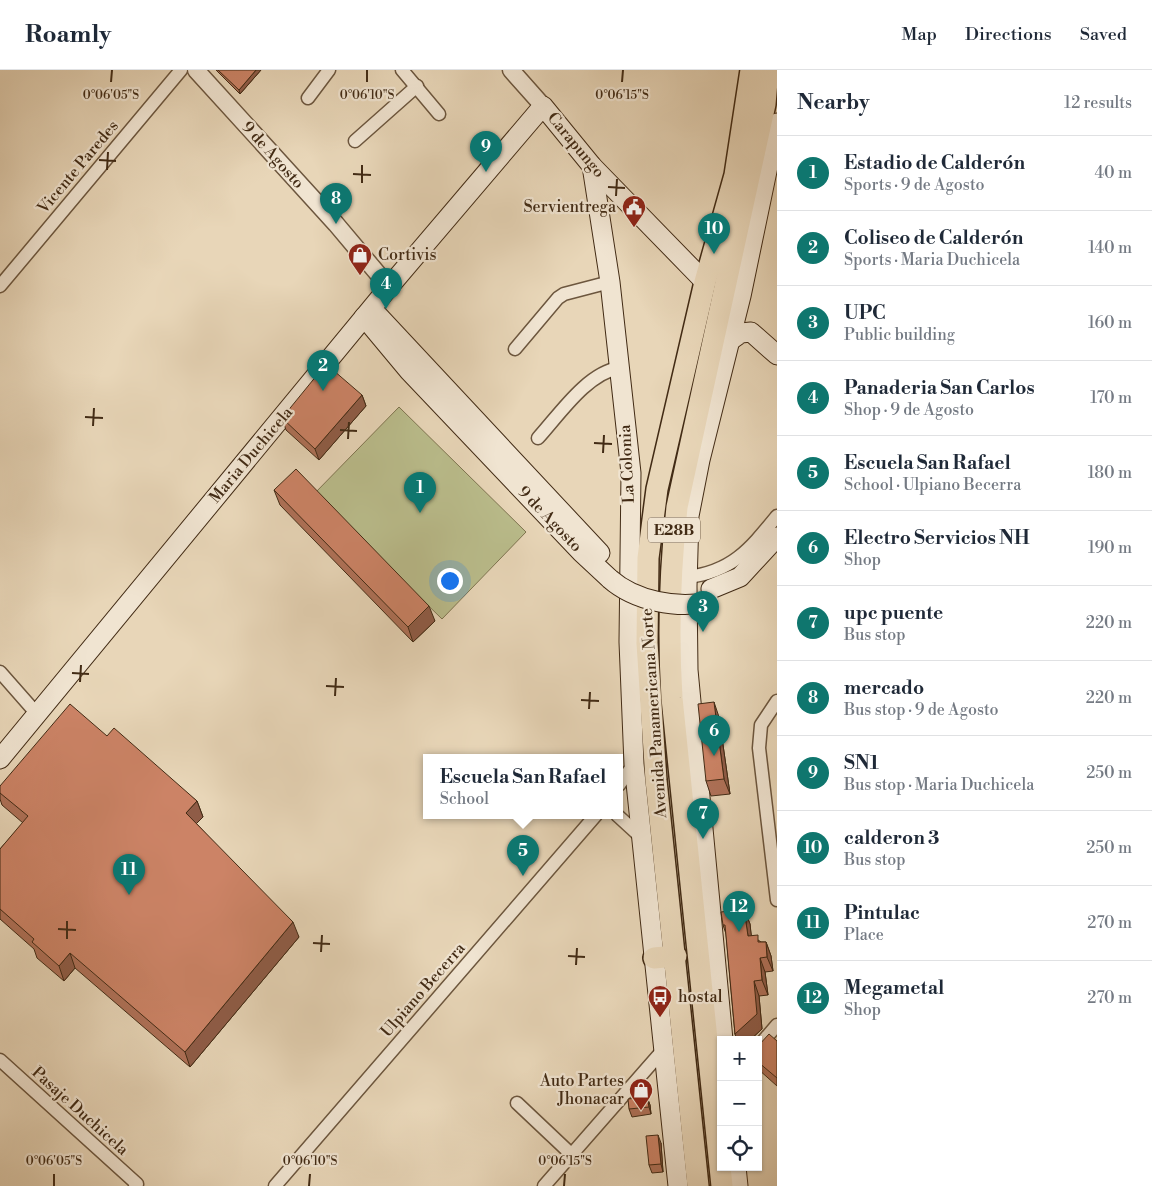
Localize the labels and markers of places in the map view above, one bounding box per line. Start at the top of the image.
pin: 9 [470,131,502,172]
pin: 8 [320,183,352,224]
public building icon: Servientrega [621,194,647,228]
place label: Servientrega [523,197,617,217]
pin: 10 [698,213,730,254]
shop icon: Cortivis [347,242,373,276]
place label: Cortivis [378,245,437,265]
pin: 4 [370,268,402,309]
pin: 2 [307,350,339,391]
pin: 1 [404,472,436,513]
pin: 3 [687,591,719,632]
pin: 6 [698,715,730,756]
pin: 7 [687,798,719,839]
pin: 5 [507,835,539,876]
pin: 11 [113,854,145,895]
pin: 12 [723,891,755,932]
bus stop icon: hostal [647,984,673,1018]
place label: hostal [678,987,723,1007]
place label: Auto Partes Jhonacar [539,1071,624,1109]
shop icon: Auto Partes Jhonacar [628,1077,654,1111]

